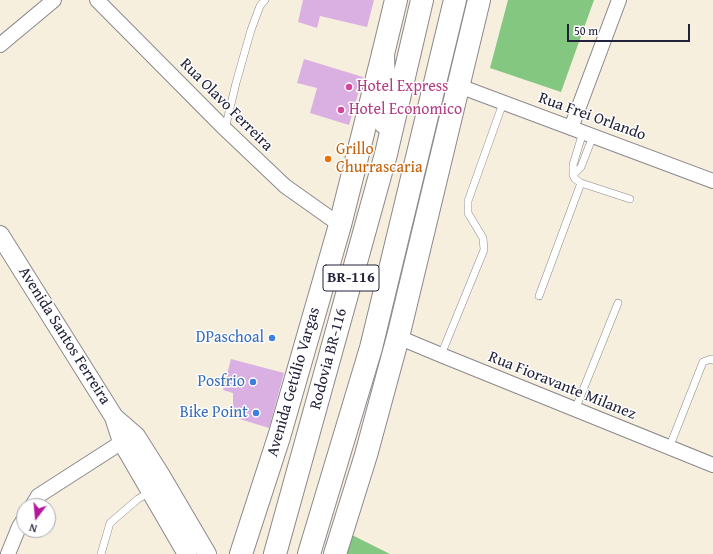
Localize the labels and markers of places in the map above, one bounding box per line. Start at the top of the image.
place label: Hotel Express [357,77,448,97]
marker: Hotel Express [344,82,354,92]
place label: Hotel Economico [349,100,462,120]
marker: Hotel Economico [336,105,346,115]
place label: Grillo Churrascaria [336,140,423,178]
marker: Grillo Churrascaria [323,154,333,164]
place label: DPaschoal [196,328,264,348]
marker: DPaschoal [267,333,277,343]
place label: Posfrio [198,372,245,392]
marker: Posfrio [248,377,258,387]
place label: Bike Point [180,403,248,423]
marker: Bike Point [251,408,261,418]

